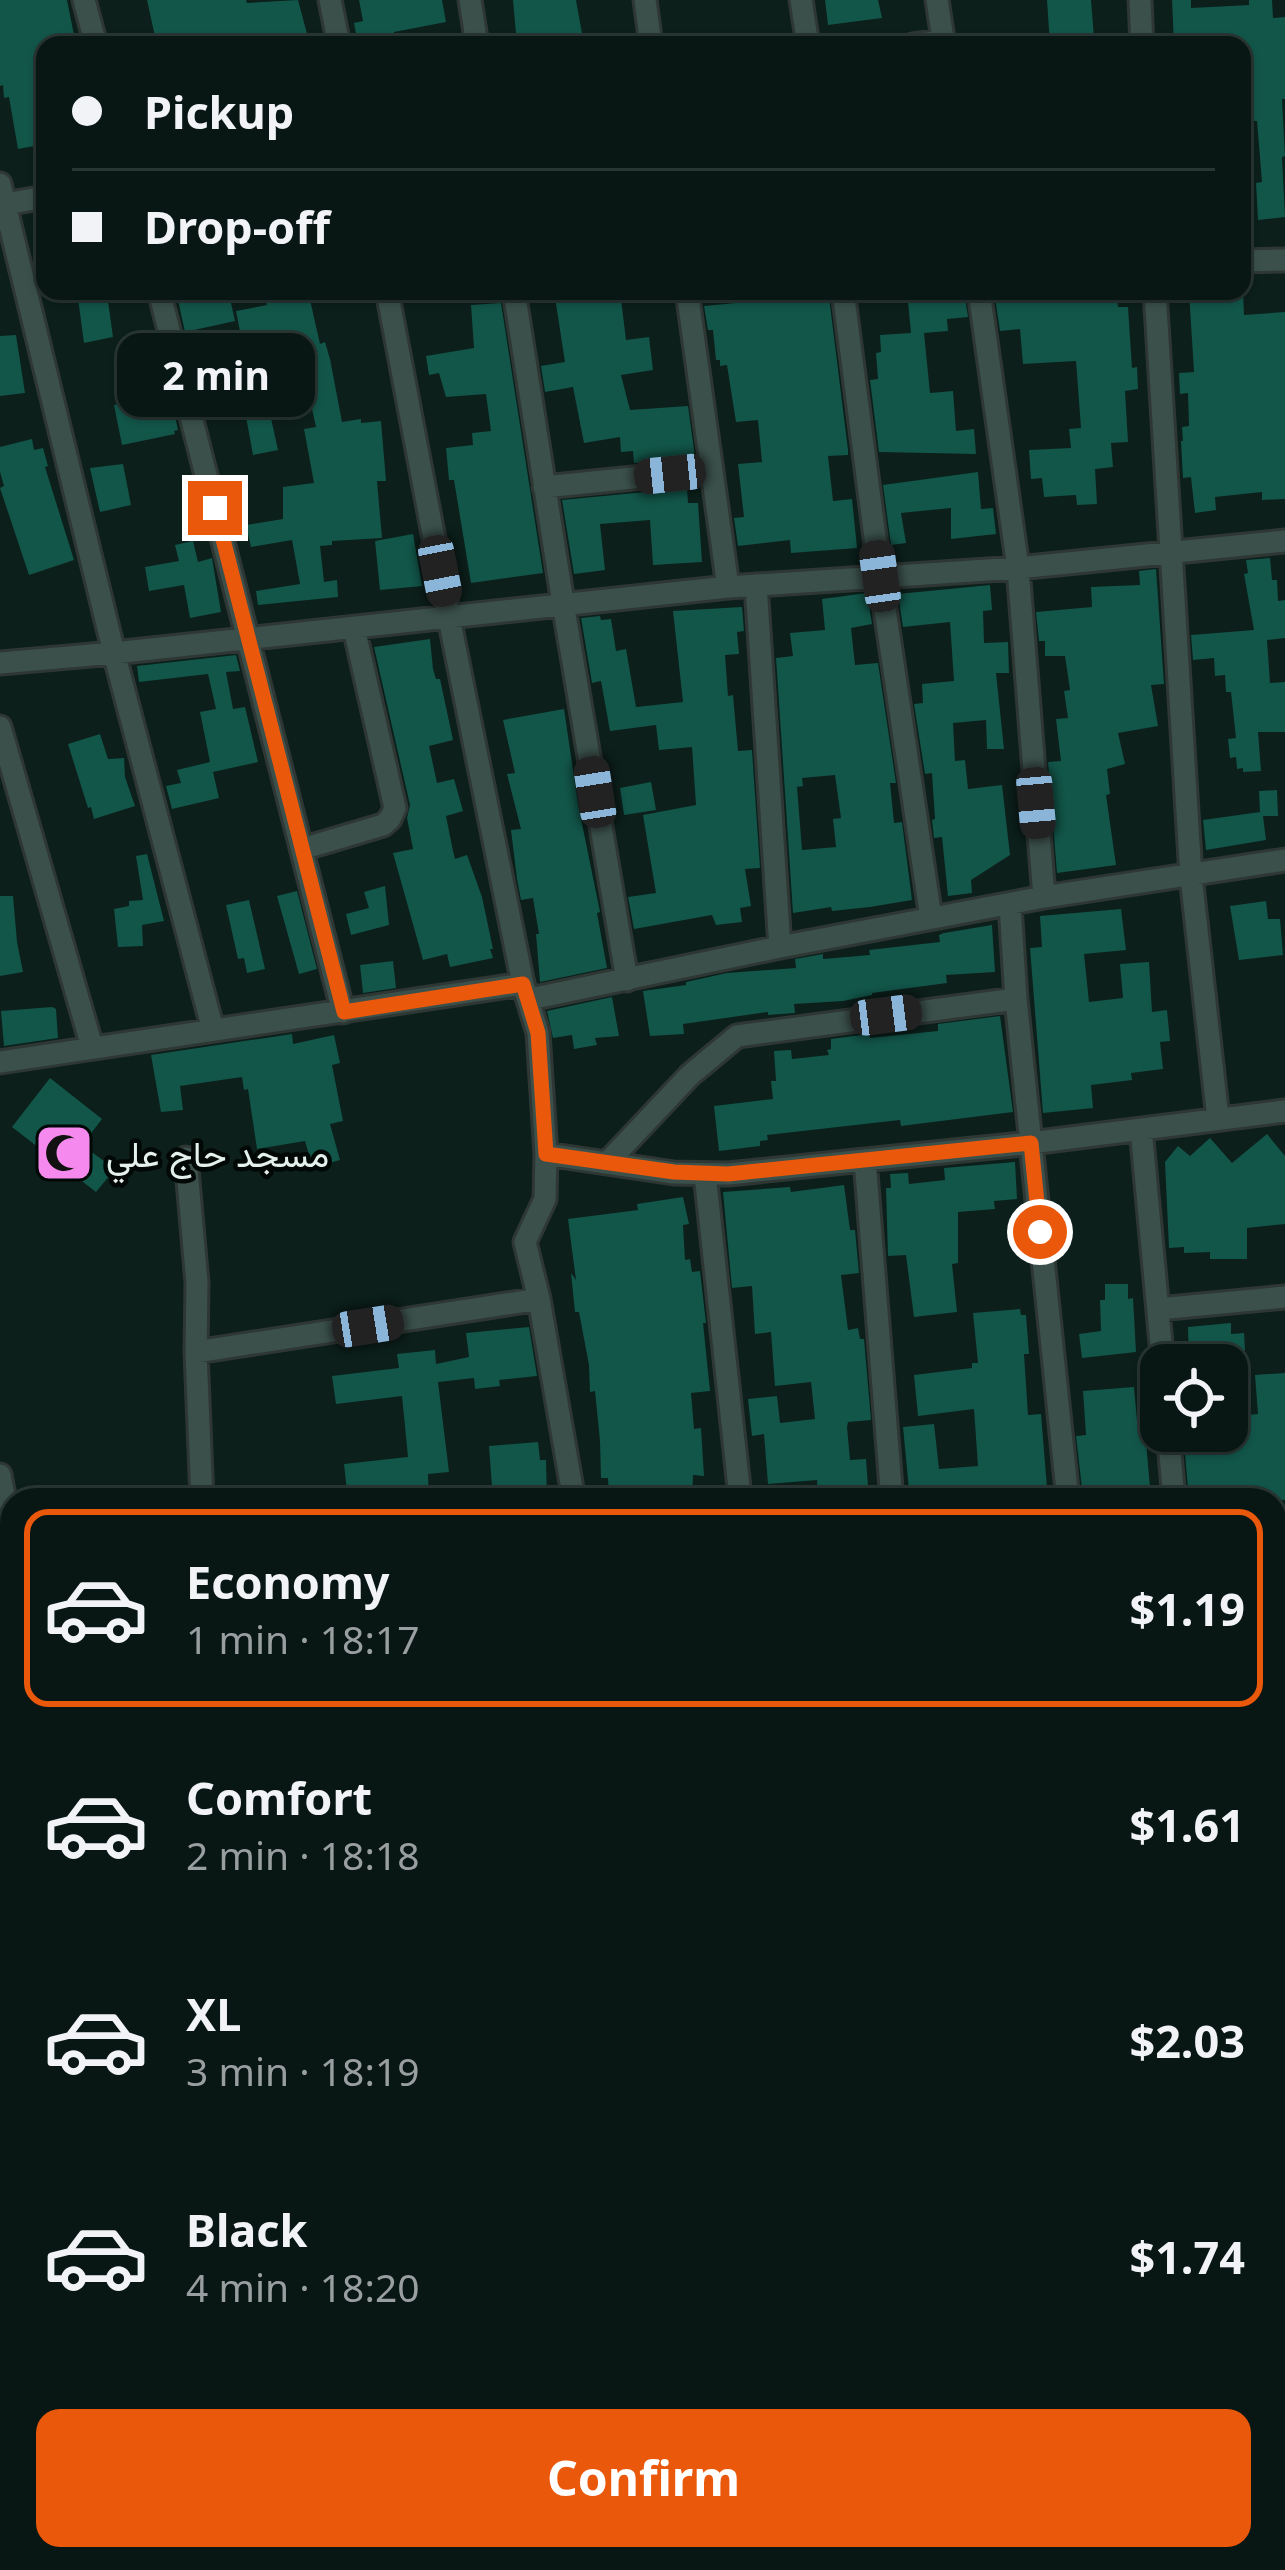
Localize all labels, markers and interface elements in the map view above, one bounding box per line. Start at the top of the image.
text: Pickup [144,81,294,142]
text: Drop-off [144,196,330,257]
callout: 2 min [116,334,314,418]
text: 2 min [162,348,270,401]
car [632,452,708,496]
route end [188,481,242,535]
car [415,532,465,610]
car [857,538,903,614]
car [572,754,618,830]
car [1015,766,1057,840]
car [848,993,924,1037]
mosque icon: مسجد حاج علي [33,1122,95,1184]
place label: مسجد حاج علي [106,1129,329,1184]
route start [1013,1205,1067,1259]
car [330,1303,406,1349]
map controls [1140,1344,1248,1452]
button: locate [1140,1344,1248,1452]
text: Economy [186,1551,390,1612]
icon: car [42,1554,150,1662]
text: $1.19 [1129,1578,1245,1639]
text: 1 min · 18:17 [186,1612,420,1665]
text: Comfort [186,1767,372,1828]
icon: car [42,1770,150,1878]
text: $1.61 [1129,1794,1245,1855]
text: 2 min · 18:18 [186,1828,420,1881]
text: XL [186,1983,241,2044]
icon: car [42,1986,150,2094]
text: $2.03 [1129,2010,1245,2071]
text: 3 min · 18:19 [186,2044,420,2097]
text: Black [186,2199,307,2260]
icon: car [42,2202,150,2310]
text: $1.74 [1129,2226,1245,2287]
text: 4 min · 18:20 [186,2260,420,2313]
button: Confirm [36,2409,1251,2547]

